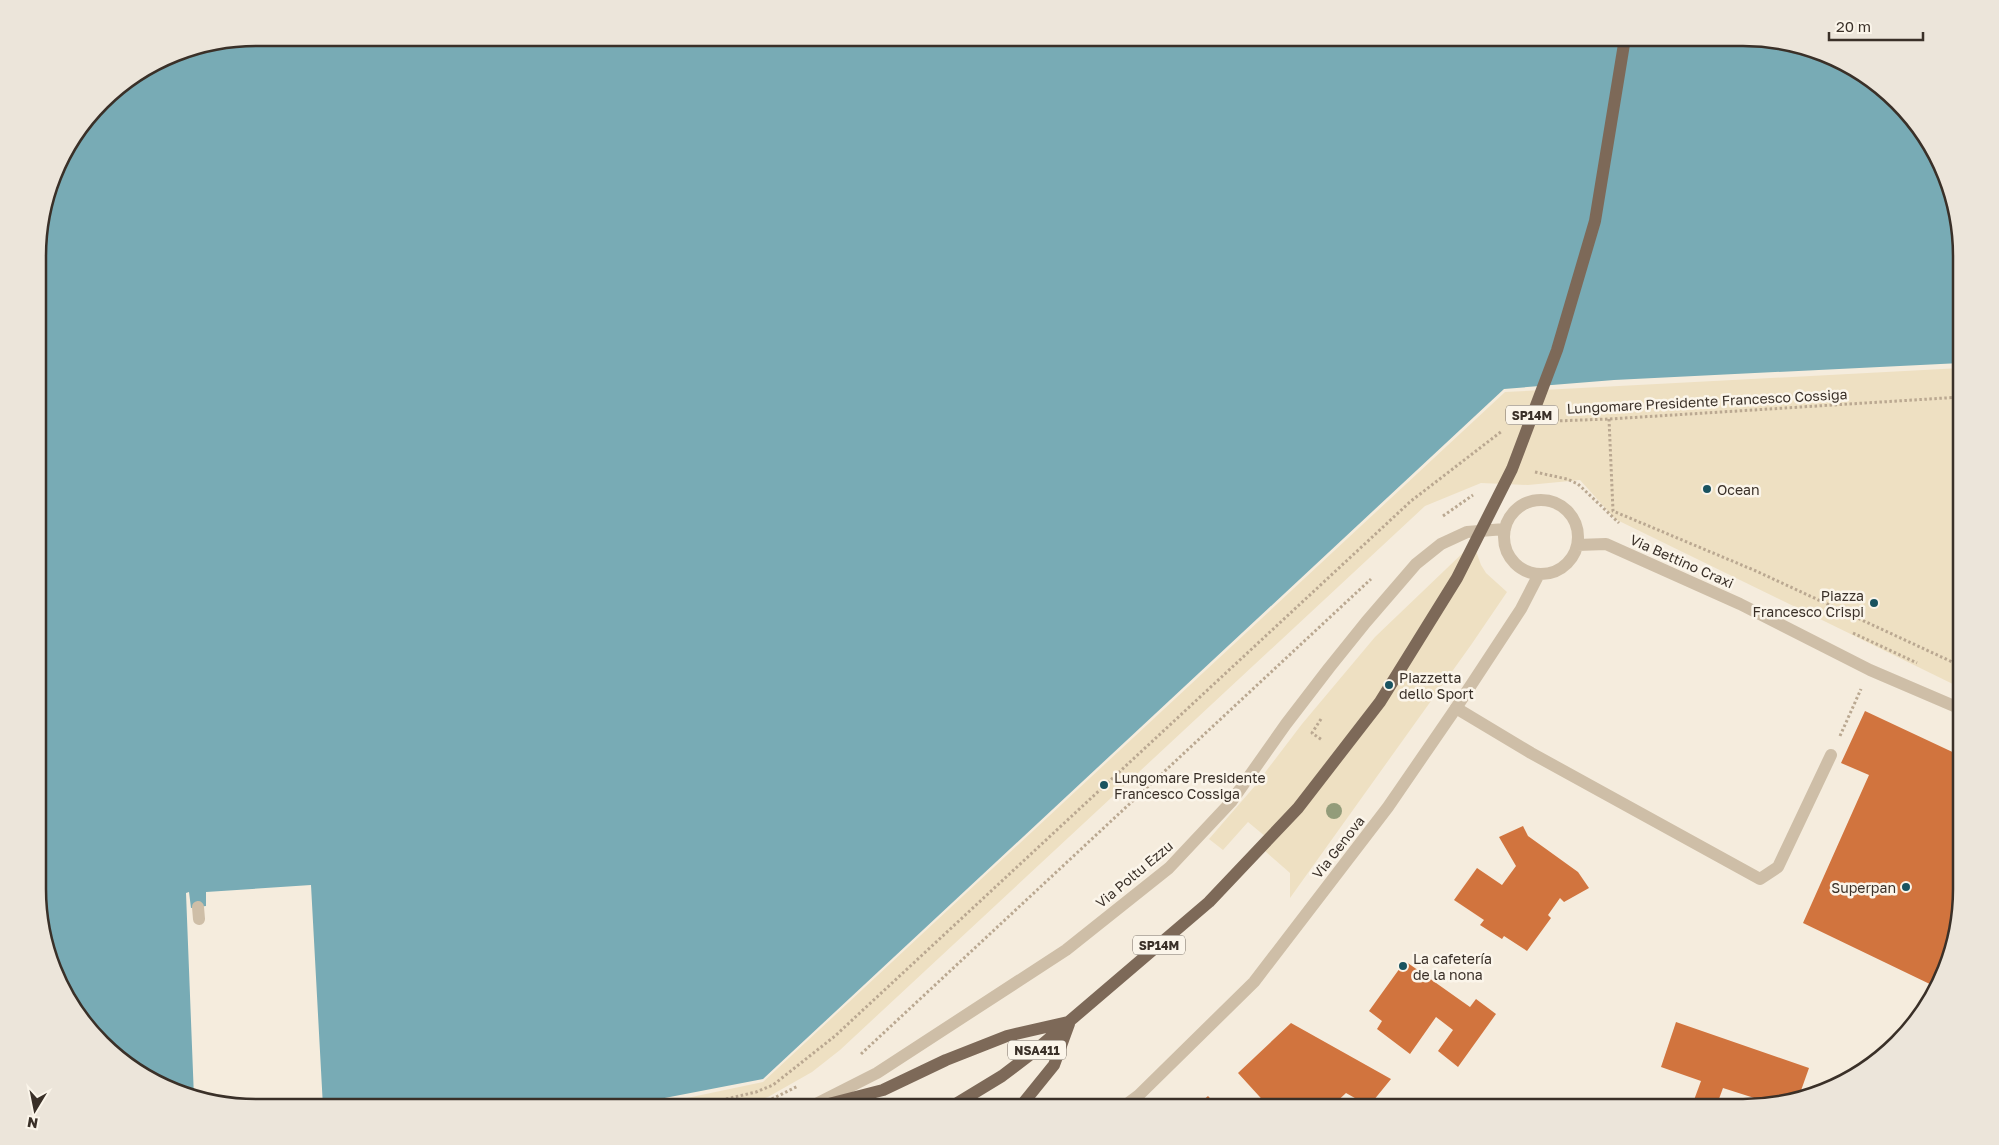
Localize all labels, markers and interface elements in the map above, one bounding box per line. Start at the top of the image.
scale bar [1829,10,1923,42]
text: 20 m [1836,17,1871,35]
street label: Lungomare Presidente Francesco Cossiga [1566,385,1848,417]
road number: SP14M [1506,406,1558,424]
place label: Ocean [1717,481,1760,498]
marker: Ocean [1701,483,1713,495]
street label: Via Bettino Craxi [1628,531,1736,591]
place label: Piazza Francesco Crispi [1753,587,1864,620]
marker: Piazza Francesco Crispi [1868,597,1880,609]
place label: Piazzetta dello Sport [1399,669,1474,702]
marker: Piazzetta dello Sport [1383,679,1395,691]
place label: Lungomare Presidente Francesco Cossiga [1114,769,1266,802]
marker: Lungomare Presidente Francesco Cossiga [1098,779,1110,791]
street label: Via Genova [1308,812,1368,882]
street label: Via Poltu Ezzu [1092,837,1176,911]
place label: Superpan [1831,879,1896,896]
marker: Superpan [1900,881,1912,893]
road number: SP14M [1133,936,1185,954]
place label: La cafetería de la nona [1413,950,1492,983]
marker: La cafetería de la nona [1397,960,1409,972]
road number: NSA411 [1008,1040,1066,1060]
north arrow [10,1085,60,1135]
text: N [26,1114,39,1133]

